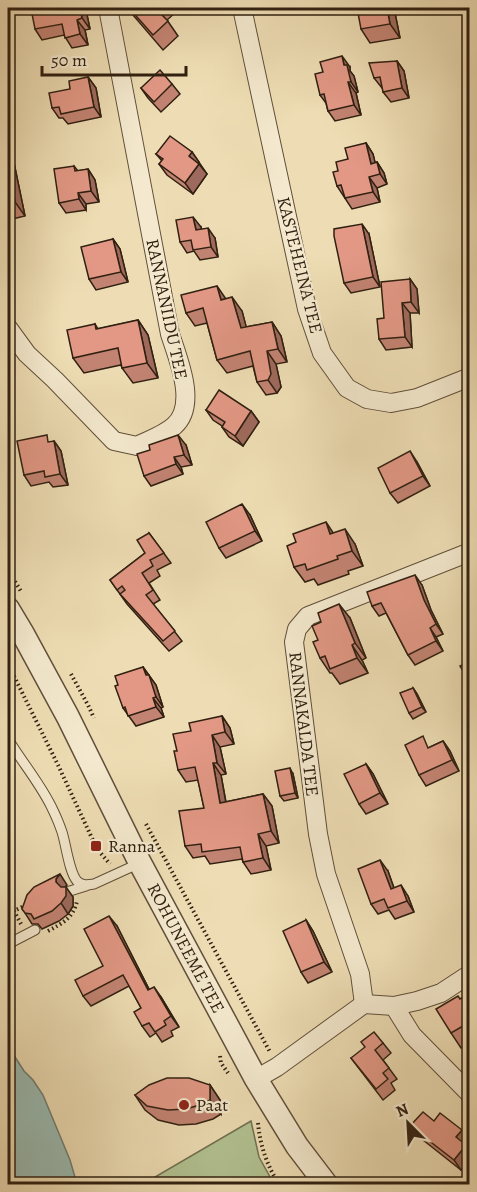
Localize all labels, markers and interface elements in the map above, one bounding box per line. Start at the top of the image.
scale bar [42,39,186,77]
text: 50 m [51,48,87,72]
street label: KASTEHEINA TEE [271,194,329,336]
street label: RANNANIIDU TEE [140,236,194,382]
street label: RANNAKALDA TEE [283,650,325,798]
place label: Ranna [108,834,156,858]
marker: Ranna [89,839,103,853]
street label: ROHUNEEME TEE [142,879,230,1017]
place label: Paat [196,1093,228,1117]
north arrow [378,1093,438,1153]
marker: Paat [177,1098,191,1112]
text: N [393,1098,412,1123]

